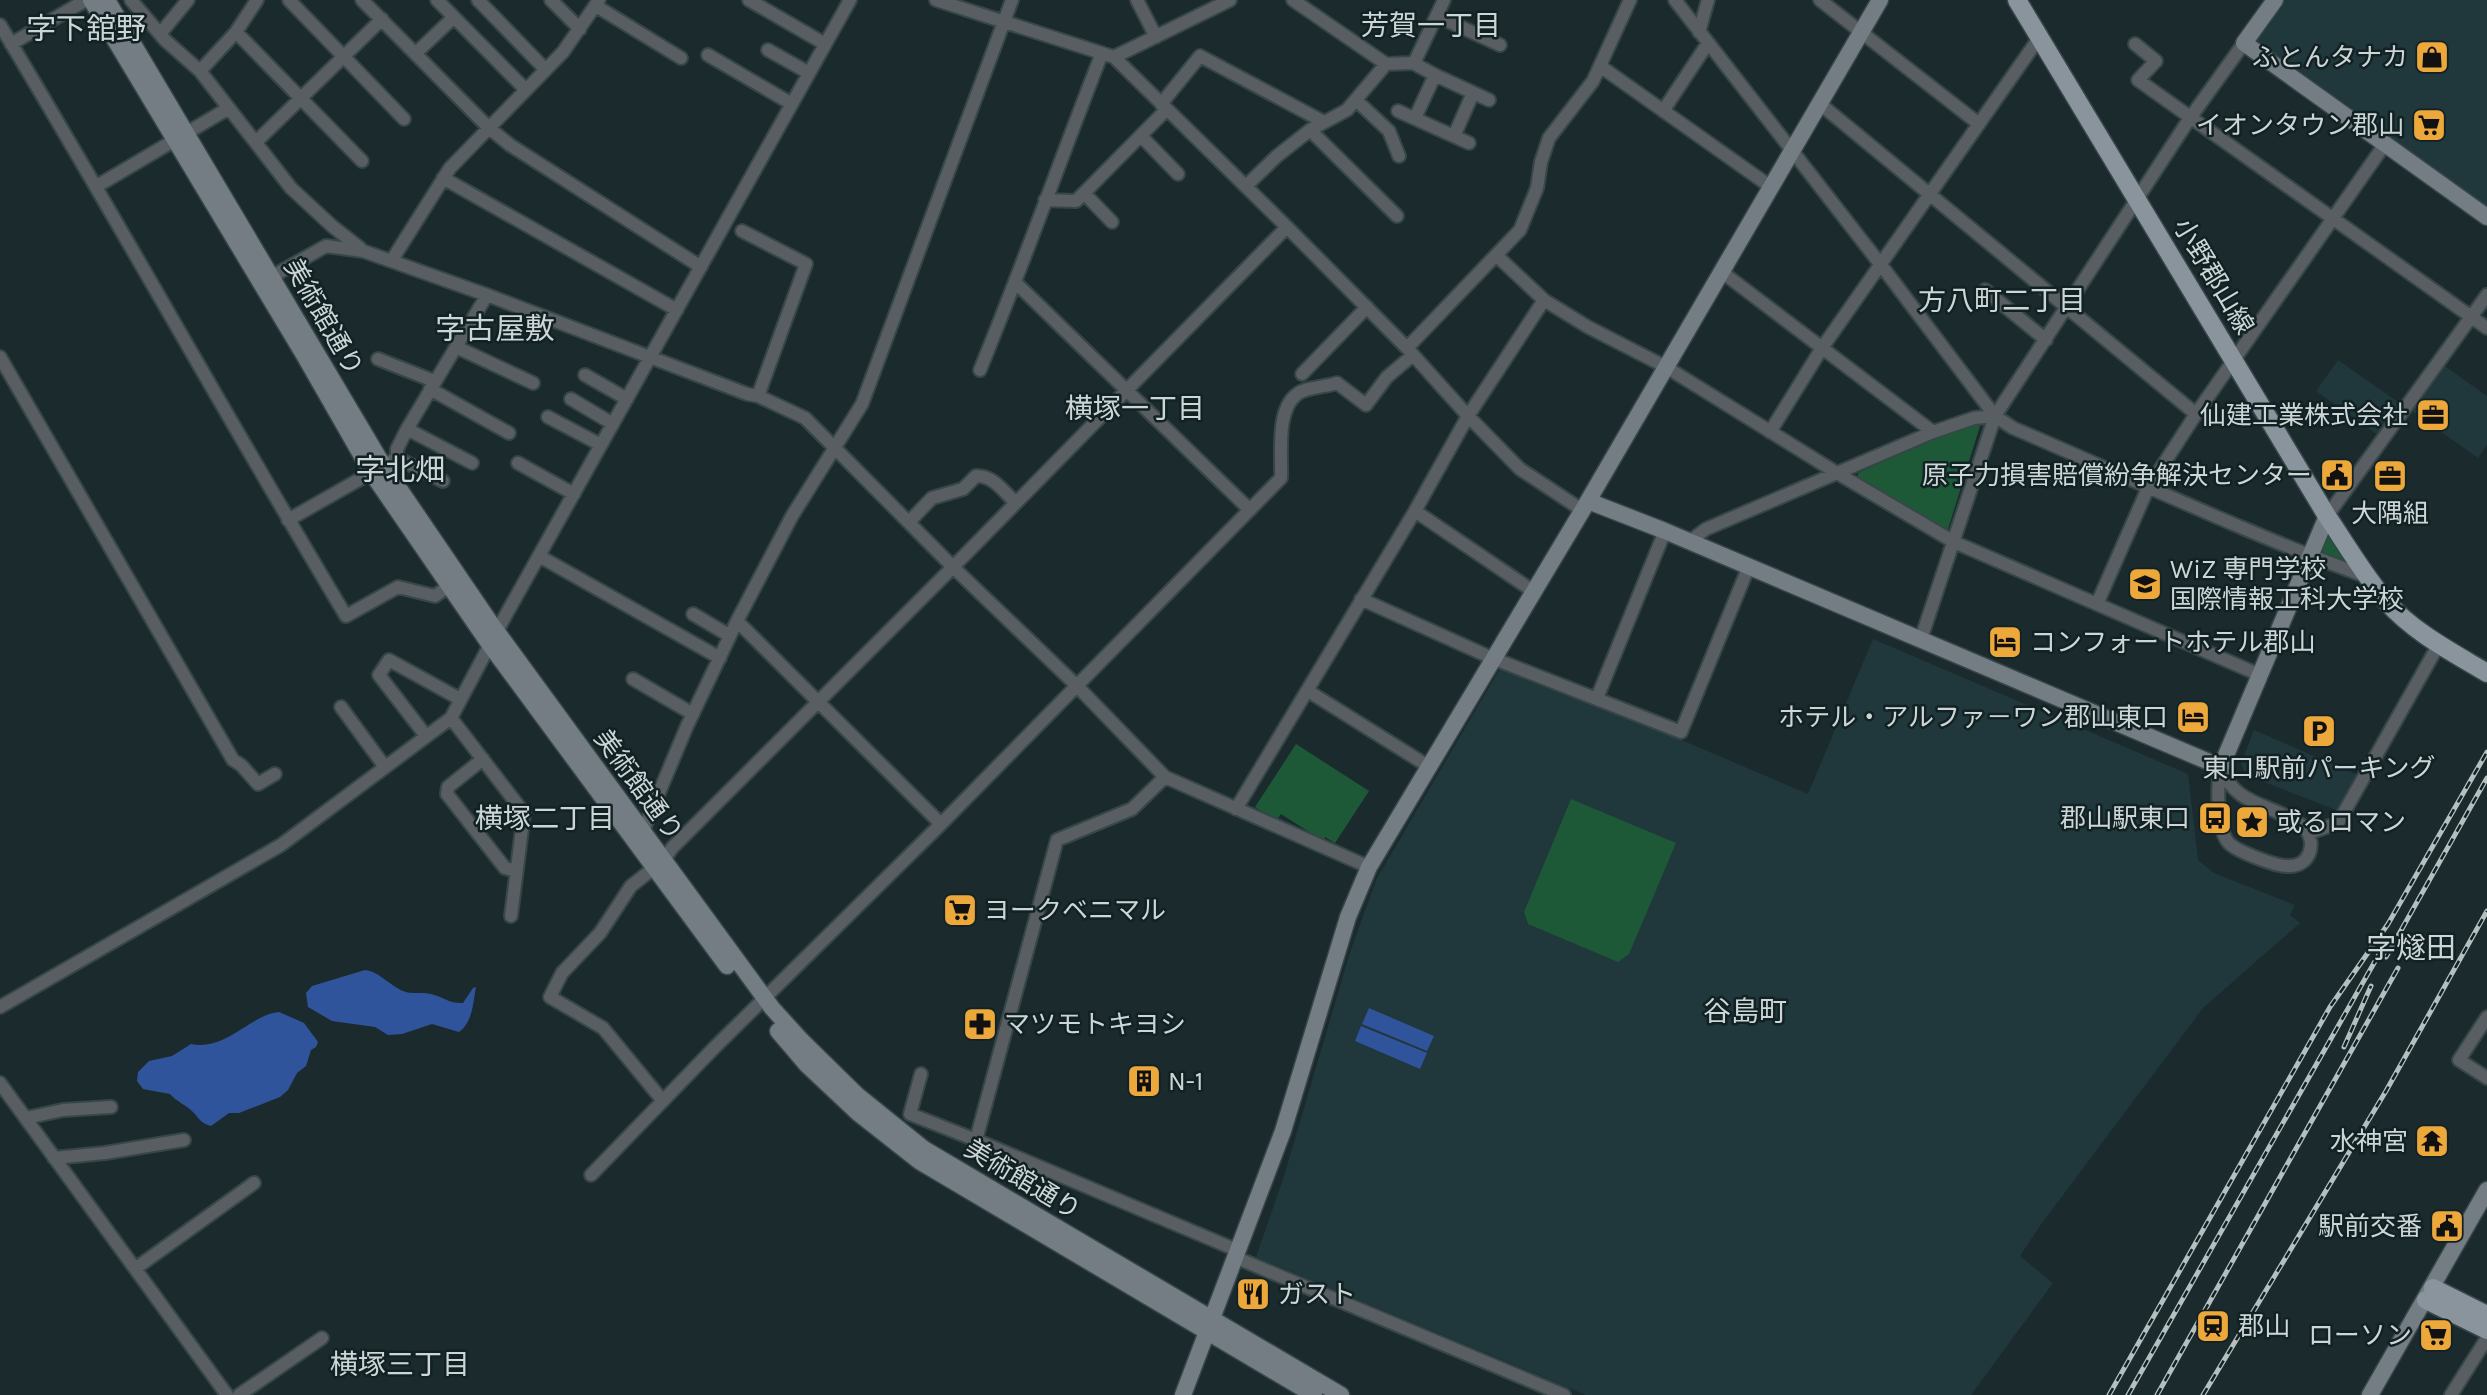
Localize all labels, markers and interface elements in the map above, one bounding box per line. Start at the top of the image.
district label: 芳賀一丁目 [1361,9,1501,42]
district label: 字下舘野 [26,11,146,47]
shop icon: ふとんタナカ [2413,38,2451,76]
place label: ふとんタナカ [2252,42,2408,73]
supermarket icon: イオンタウン郡山 [2410,106,2448,144]
place label: イオンタウン郡山 [2196,110,2404,141]
street label: 小野郡山線 [2167,213,2260,340]
street label: 美術館通り [278,253,369,381]
district label: 方八町二丁目 [1918,284,2086,317]
district label: 字古屋敷 [435,311,555,347]
district label: 横塚一丁目 [1065,392,1205,425]
office icon: 仙建工業株式会社 [2414,396,2452,434]
place label: 仙建工業株式会社 [2200,400,2408,431]
district label: 字北畑 [355,452,445,488]
public building icon: 原子力損害賠償紛争解決センター [2318,456,2356,494]
office icon: 大隅組 [2371,457,2409,495]
place label: 原子力損害賠償紛争解決センター [1922,460,2312,491]
place label: 大隅組 [2351,498,2429,529]
place label: WiZ 専門学校 国際情報工科大学校 [2170,554,2404,615]
school or university icon: WiZ 専門学校 国際情報工科大学校 [2126,565,2164,603]
hotel icon: コンフォートホテル郡山 [1986,623,2024,661]
place label: コンフォートホテル郡山 [2030,627,2315,658]
hotel icon: ホテル・アルファ－ワン郡山東口 [2174,698,2212,736]
place label: ホテル・アルファ－ワン郡山東口 [1778,702,2168,733]
parking icon: 東口駅前パーキング [2300,712,2338,750]
street label: 美術館通り [588,724,689,847]
place label: 東口駅前パーキング [2202,753,2436,784]
bus stop icon: 郡山駅東口 [2196,799,2234,837]
district label: 横塚二丁目 [475,802,615,835]
place label: 郡山駅東口 [2060,803,2190,834]
place icon: 或るロマン [2233,803,2271,841]
place label: 或るロマン [2276,807,2406,838]
supermarket icon: ヨークベニマル [941,891,979,929]
place label: ヨークベニマル [984,895,1166,926]
district label: 字燧田 [2366,930,2456,966]
district label: 谷島町 [1703,995,1787,1028]
pharmacy icon: マツモトキヨシ [961,1005,999,1043]
place label: マツモトキヨシ [1004,1009,1186,1040]
building icon: N-1 [1125,1062,1163,1100]
place label: N-1 [1168,1066,1203,1097]
temple icon: 水神宮 [2413,1122,2451,1160]
place label: 水神宮 [2330,1126,2408,1157]
street label: 美術館通り [959,1133,1086,1226]
public building icon: 駅前交番 [2428,1207,2466,1245]
place label: 駅前交番 [2318,1211,2422,1242]
restaurant icon: ガスト [1234,1275,1272,1313]
place label: ガスト [1278,1279,1356,1310]
station icon: 郡山 [2194,1307,2232,1345]
place label: 郡山 [2238,1311,2290,1342]
supermarket icon: ローソン [2417,1316,2455,1354]
place label: ローソン [2308,1320,2412,1351]
district label: 横塚三丁目 [330,1348,470,1381]

